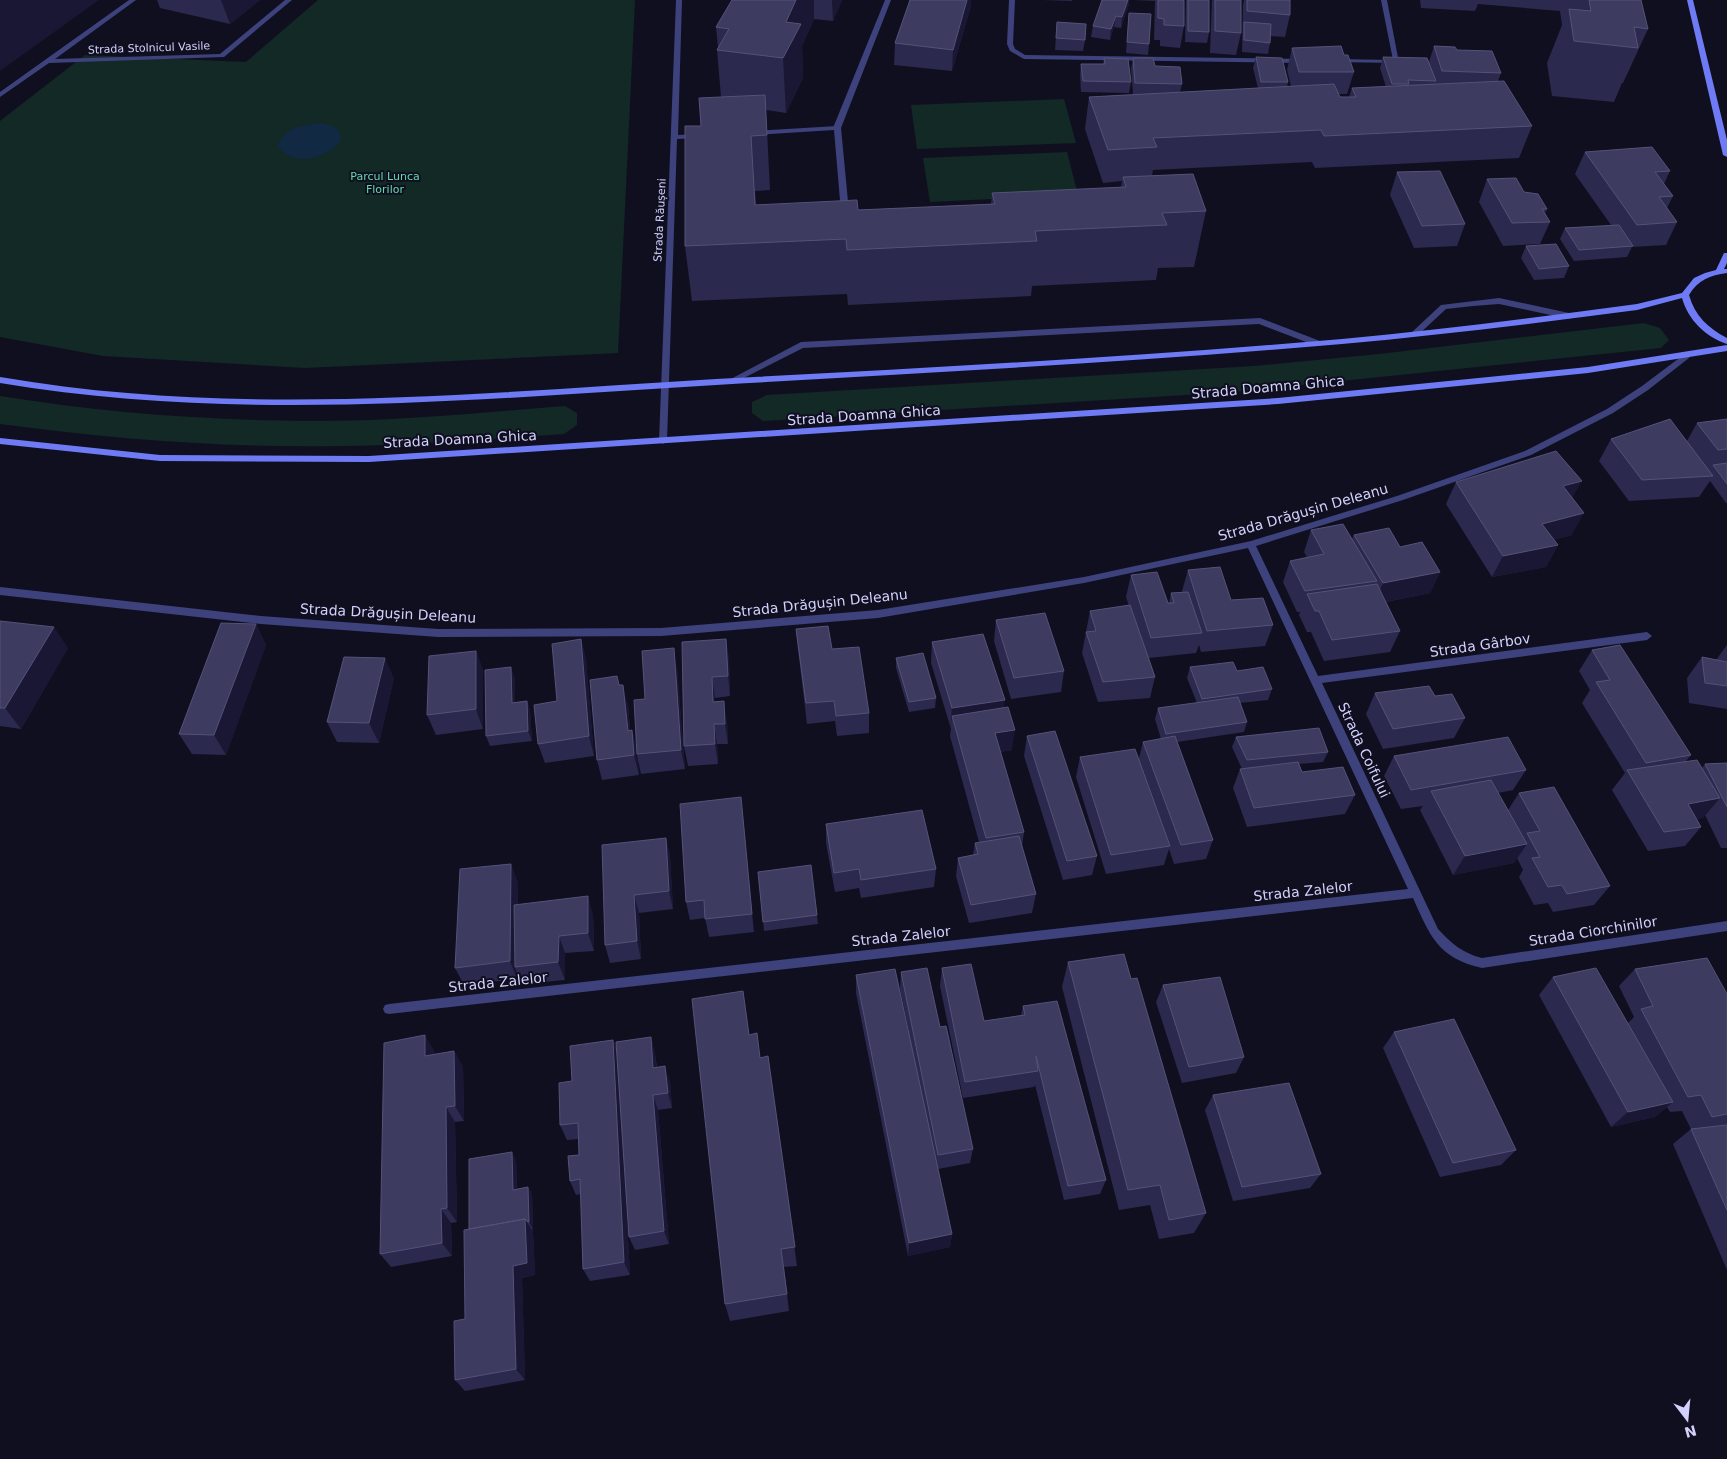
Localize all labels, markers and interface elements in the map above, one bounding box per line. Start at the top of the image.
street label: Strada Stolnicul Vasile [88,39,211,57]
park label: Parcul Lunca Florilor [350,170,420,196]
street label: Strada Răușeni [651,178,669,262]
street label: Strada Doamna Ghica [1191,372,1345,402]
street label: Strada Doamna Ghica [787,402,941,428]
street label: Strada Doamna Ghica [383,427,537,451]
street label: Strada Drăgușin Deleanu [1216,480,1390,545]
street label: Strada Drăgușin Deleanu [732,586,909,621]
street label: Strada Drăgușin Deleanu [300,600,476,627]
street label: Strada Gârbov [1429,630,1531,660]
street label: Strada Coifului [1335,700,1393,800]
street label: Strada Zalelor [1253,878,1354,904]
street label: Strada Ciorchinilor [1528,913,1659,949]
street label: Strada Zalelor [851,923,952,949]
street label: Strada Zalelor [448,969,549,995]
north arrow [1662,1394,1712,1444]
text: N [1683,1422,1698,1441]

